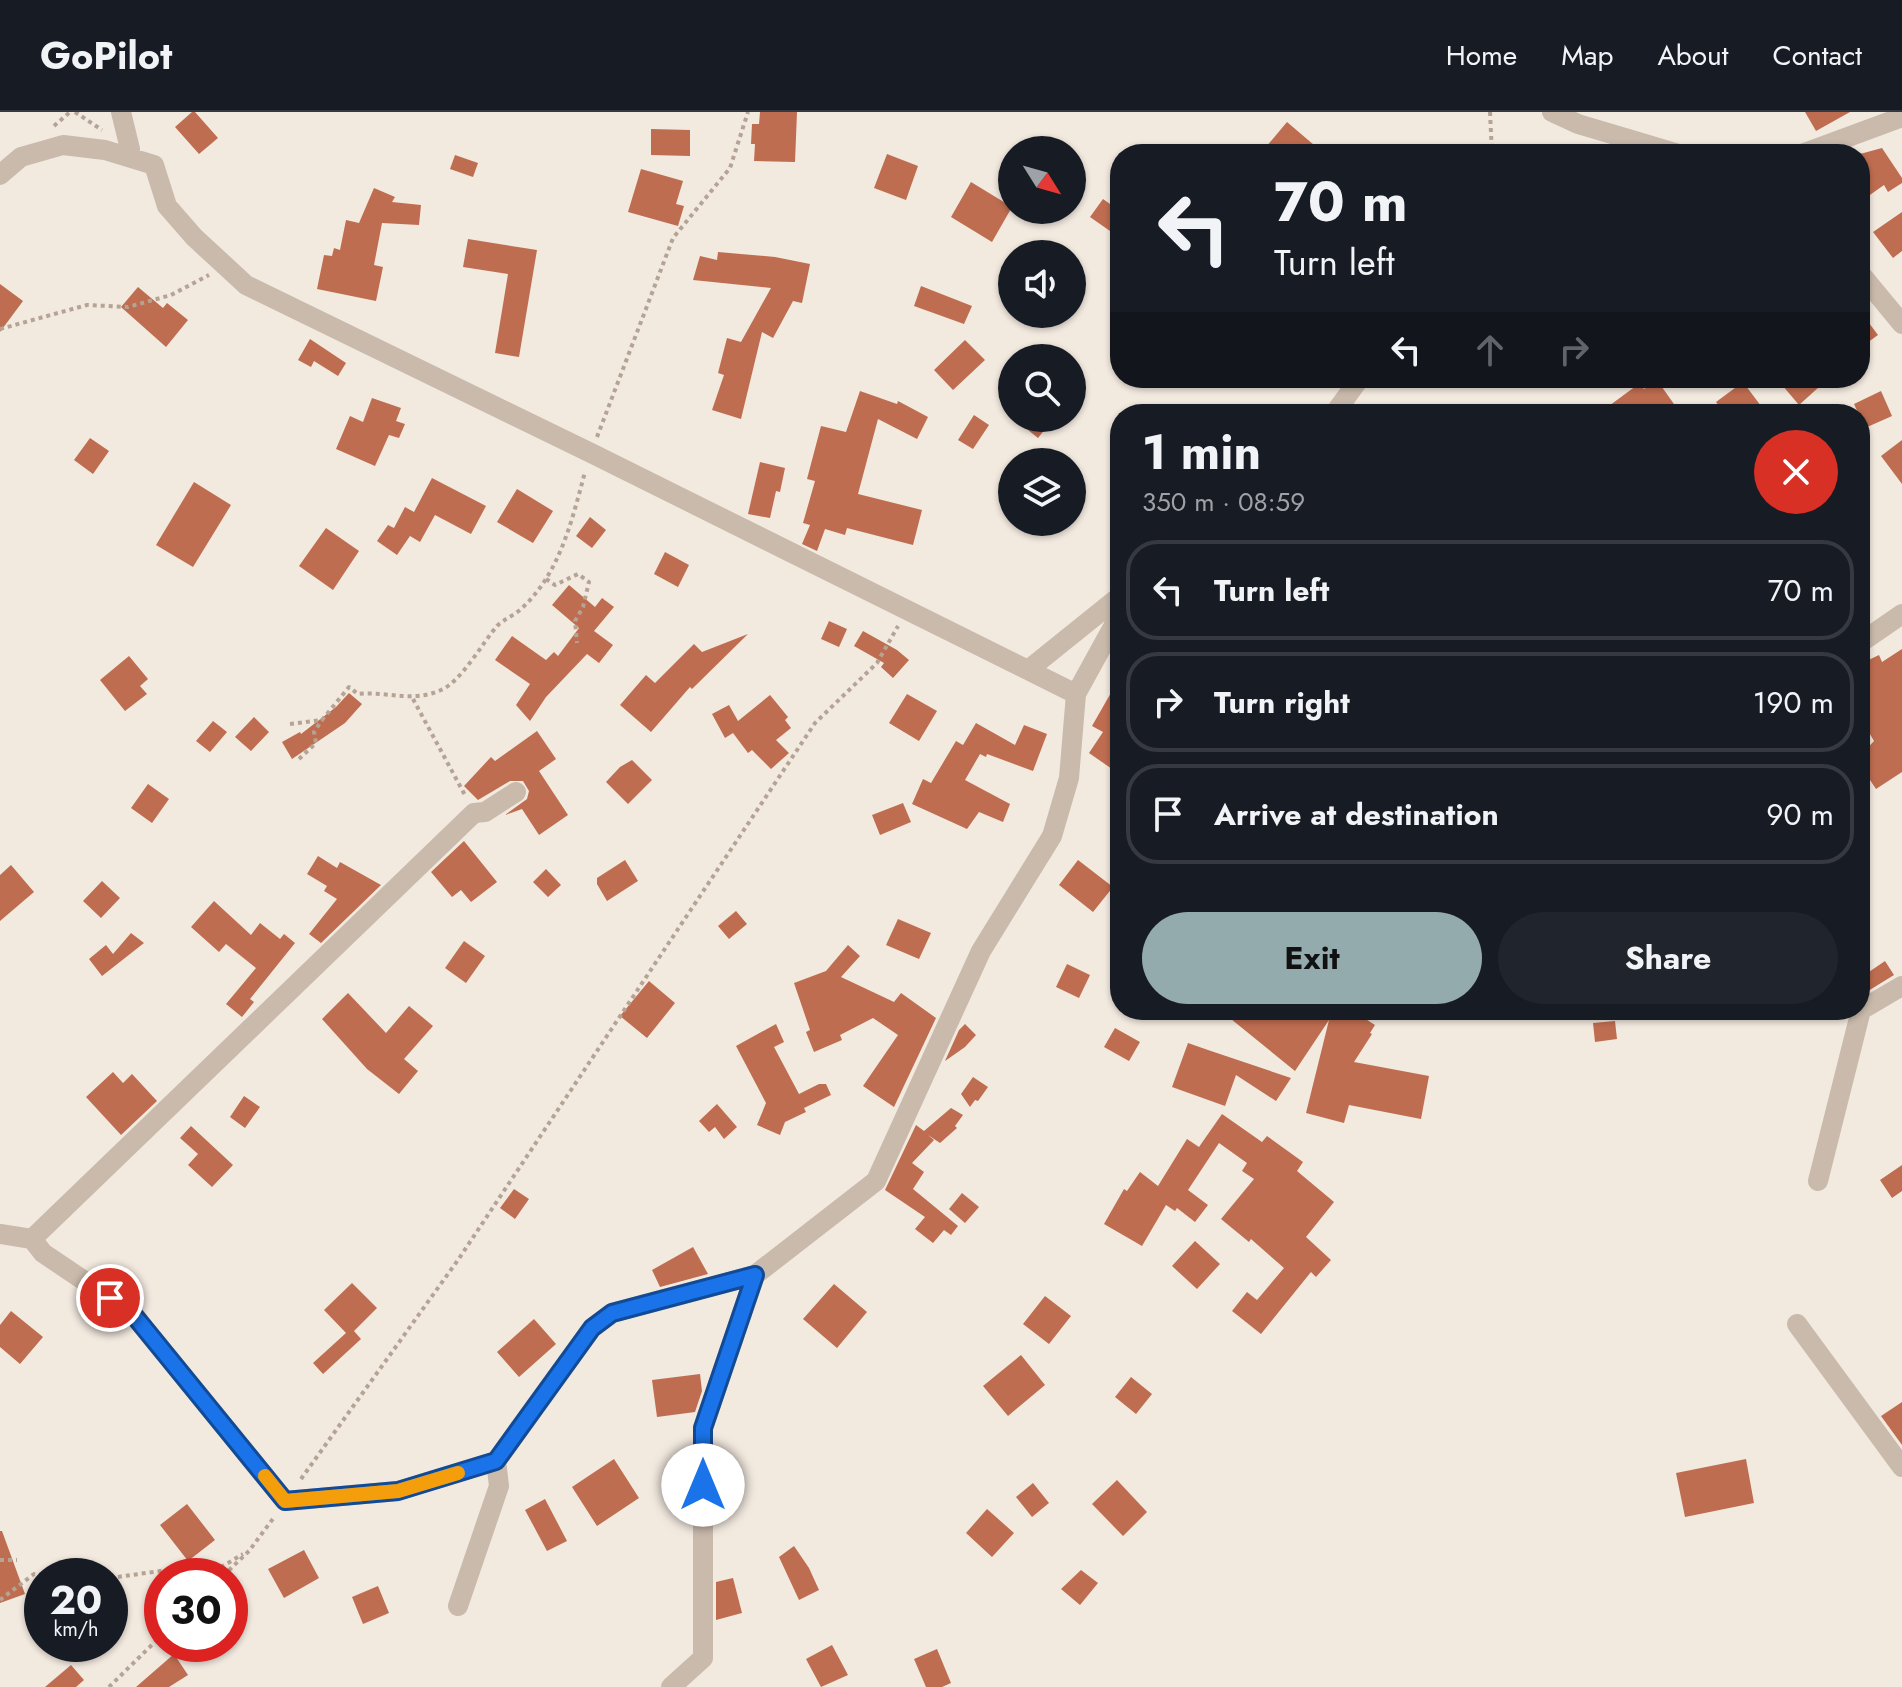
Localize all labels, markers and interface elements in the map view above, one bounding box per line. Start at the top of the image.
text: GoPilot [40,28,172,83]
text: Home [1446,35,1517,76]
text: Map [1561,35,1613,76]
text: About [1657,35,1729,76]
text: Contact [1773,35,1862,76]
north arrow [998,136,1086,224]
map controls [998,136,1086,536]
text: 70 m [1274,161,1408,242]
icon: left [1142,176,1246,280]
text: Turn left [1274,236,1395,288]
button: sound [998,240,1086,328]
icon: left [1384,328,1428,372]
icon: ahead [1468,328,1512,372]
icon: right [1552,328,1596,372]
button: search [998,344,1086,432]
text: 1 min [1142,418,1261,487]
button: close [1754,430,1838,514]
button: layers [998,448,1086,536]
text: 350 m · 08:59 [1142,483,1305,521]
icon: left [1146,568,1190,612]
text: Turn left [1214,569,1329,612]
text: 70 m [1768,569,1834,612]
icon: right [1146,680,1190,724]
text: Turn right [1214,681,1350,724]
text: 190 m [1753,681,1834,724]
icon: arrive [1146,792,1190,836]
text: Arrive at destination [1214,793,1499,836]
text: 90 m [1766,793,1834,836]
button: Exit [1142,912,1482,1004]
button: Share [1498,912,1838,1004]
pin [76,1264,144,1332]
icon: arrive [88,1276,132,1320]
position arrow [661,1443,745,1527]
speed limit sign: 30 [144,1558,248,1662]
text: 20 [50,1571,102,1629]
text: km/h [53,1615,99,1644]

